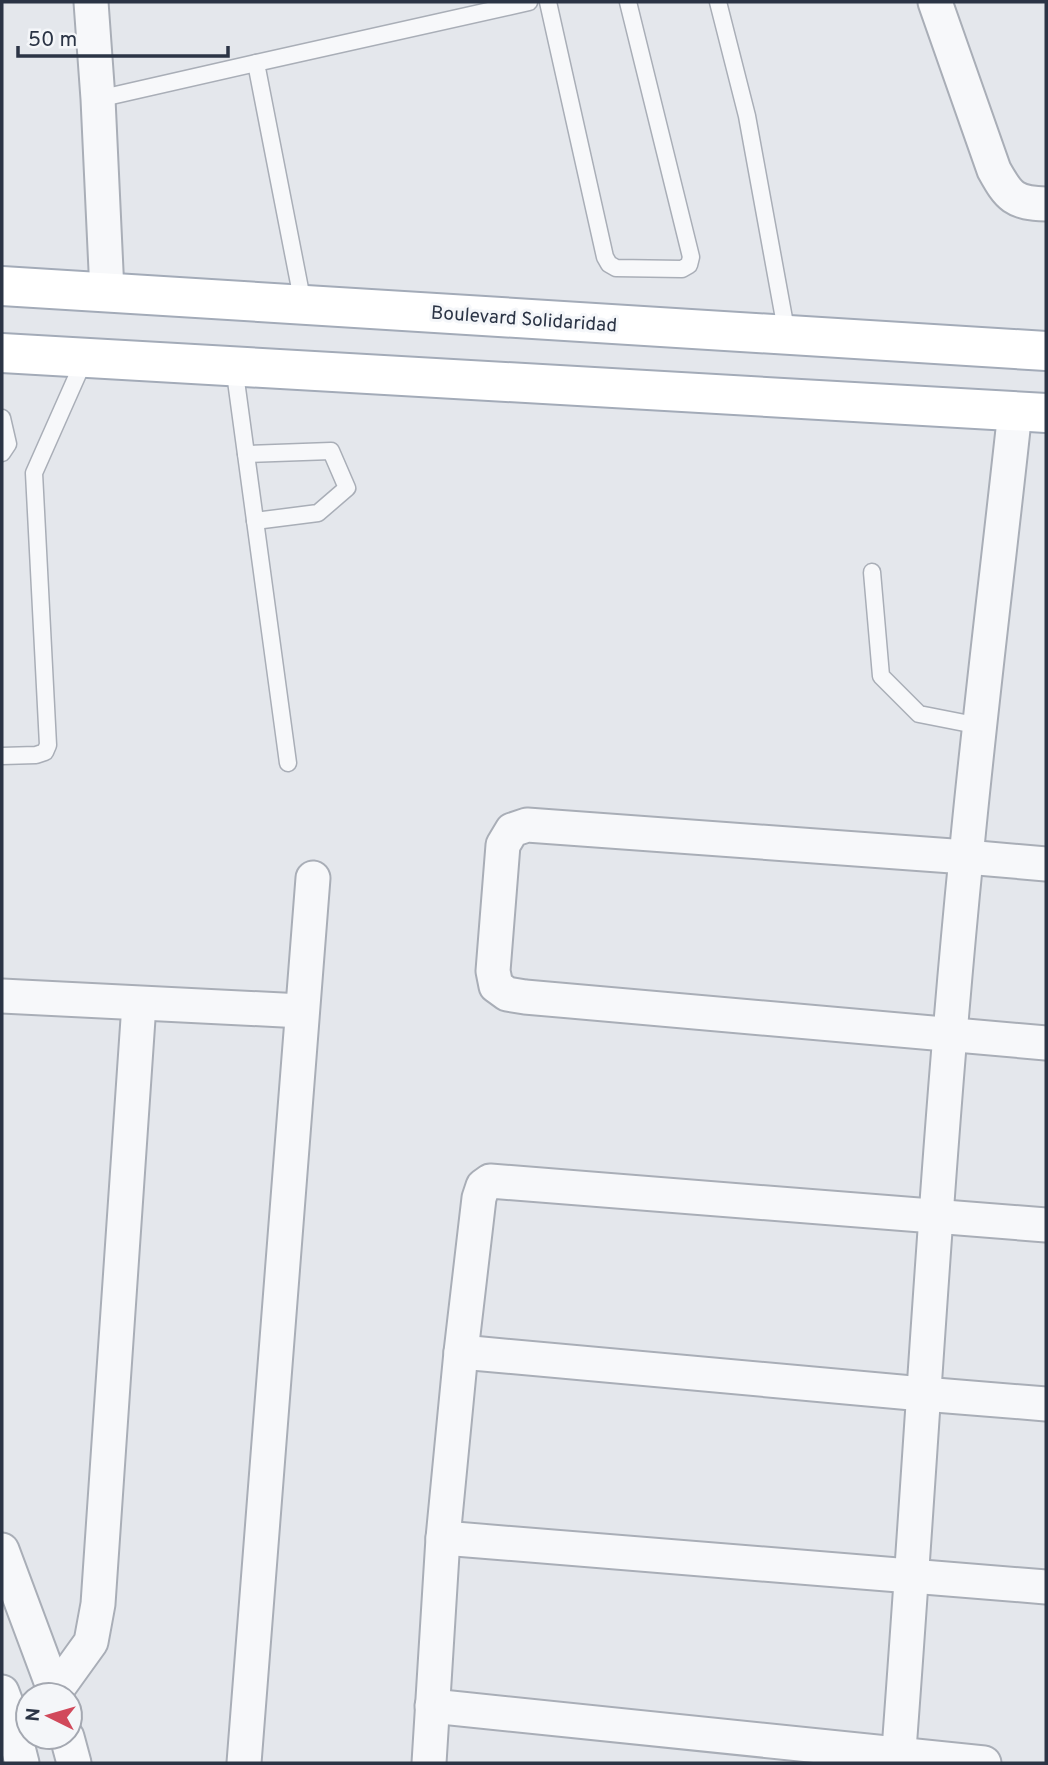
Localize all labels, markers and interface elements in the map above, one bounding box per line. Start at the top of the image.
scale bar [18,14,228,58]
text: 50 m [28,27,77,54]
street label: Boulevard Solidaridad [430,302,618,338]
north arrow [14,1681,84,1751]
text: N [22,1707,47,1723]

